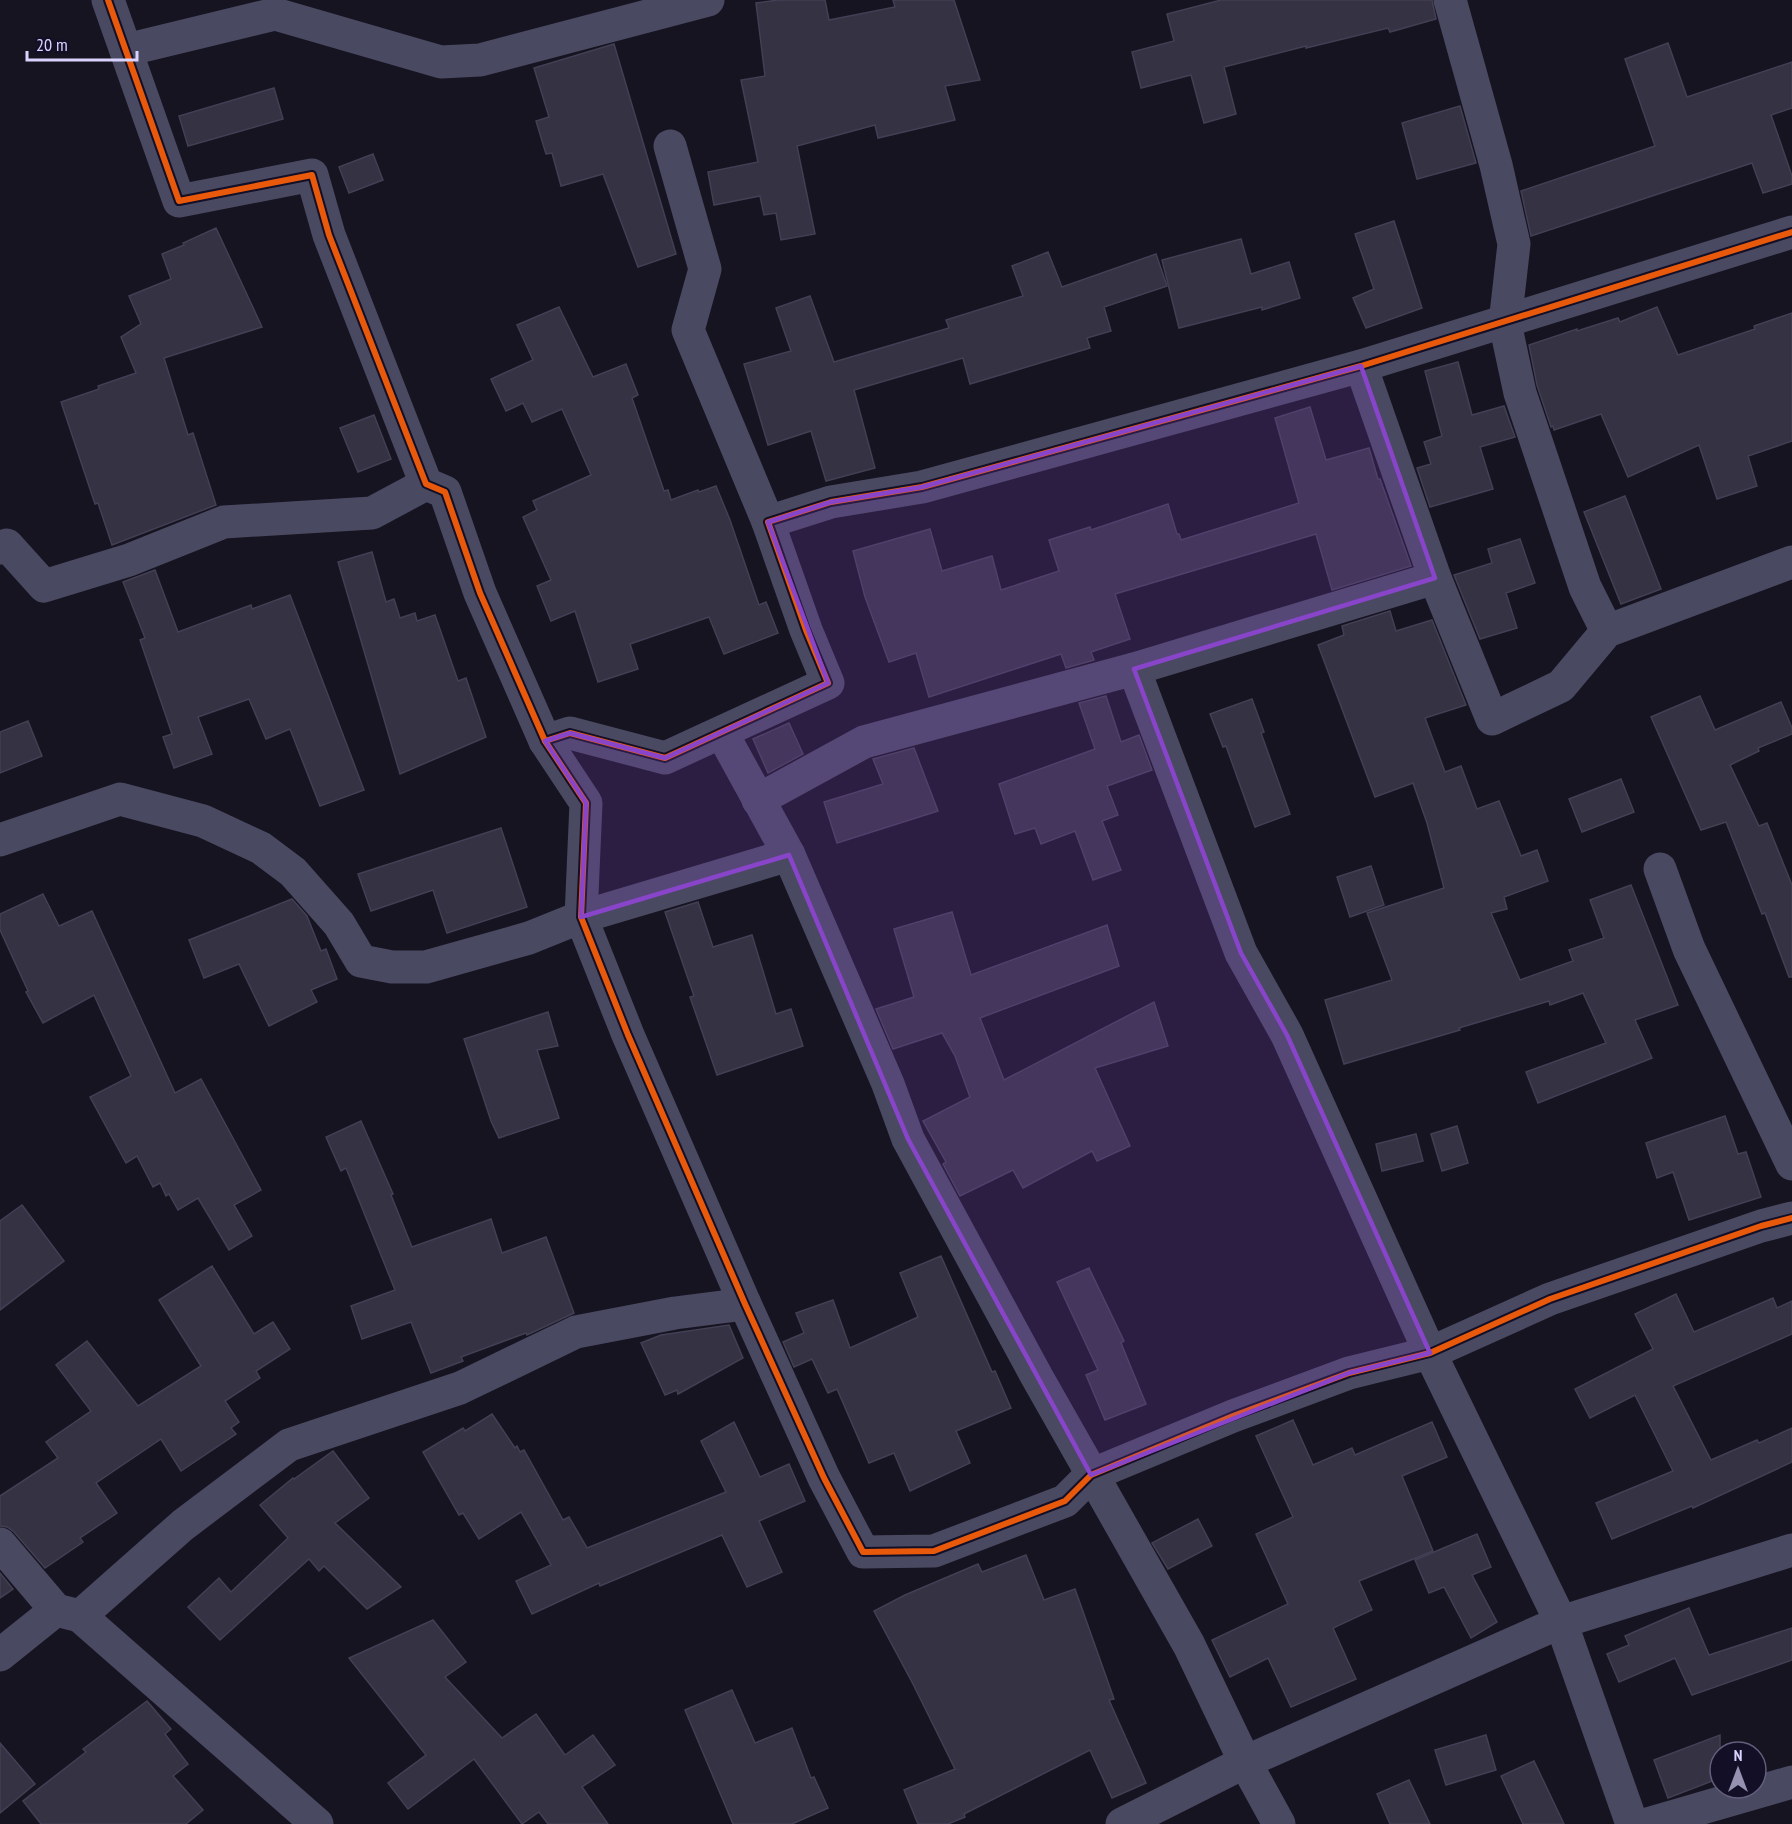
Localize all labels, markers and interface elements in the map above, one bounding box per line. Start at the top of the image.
scale bar [27,24,136,62]
text: 20 m [36,33,68,56]
north arrow [1708,1740,1768,1800]
text: N [1734,1745,1742,1765]

